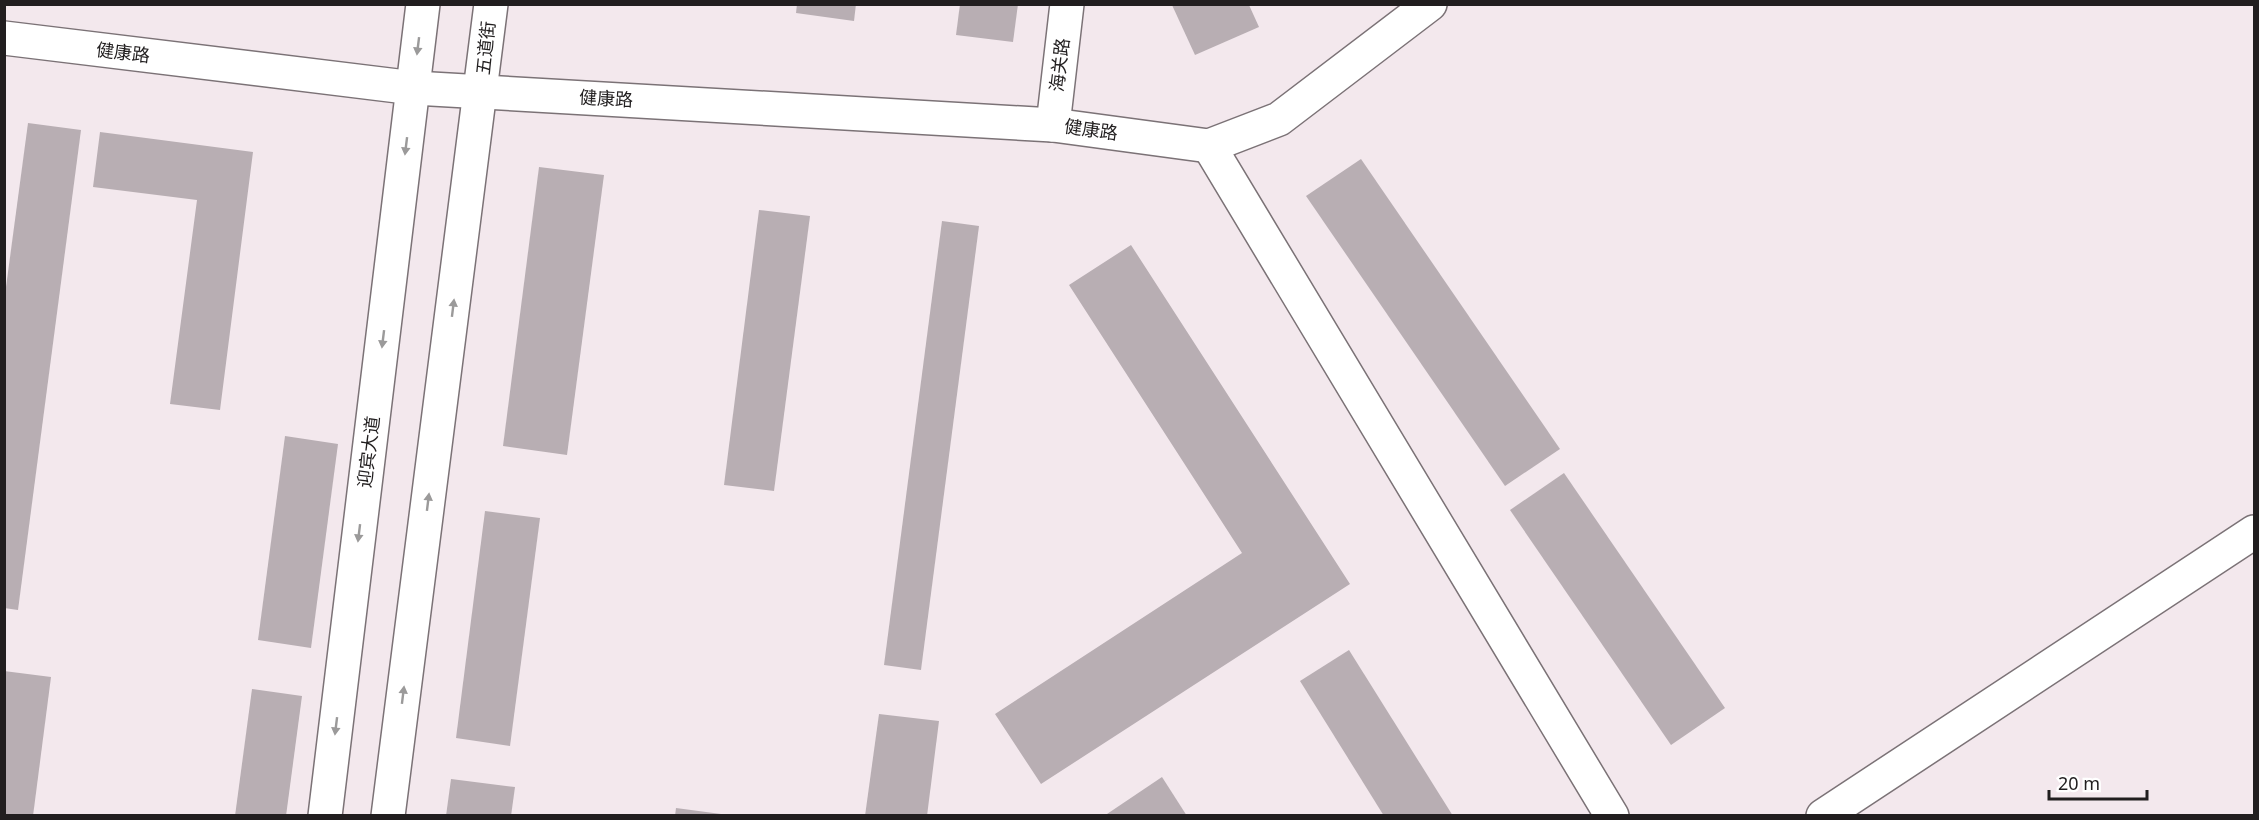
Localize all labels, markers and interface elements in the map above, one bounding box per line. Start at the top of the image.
street label: 五道街 [470,20,500,76]
street label: 健康路 [95,37,151,67]
one-way arrow [414,37,423,56]
street label: 海关路 [1044,37,1074,93]
street label: 健康路 [578,85,634,111]
street label: 健康路 [1063,113,1120,145]
one-way arrow [402,136,411,155]
one-way arrow [449,299,458,318]
one-way arrow [378,330,388,349]
street label: 迎宾大道 [352,415,384,489]
one-way arrow [424,492,433,511]
one-way arrow [355,524,364,543]
one-way arrow [399,685,408,704]
one-way arrow [331,717,340,736]
scale bar [2049,763,2146,801]
text: 20 m [2058,771,2100,795]

